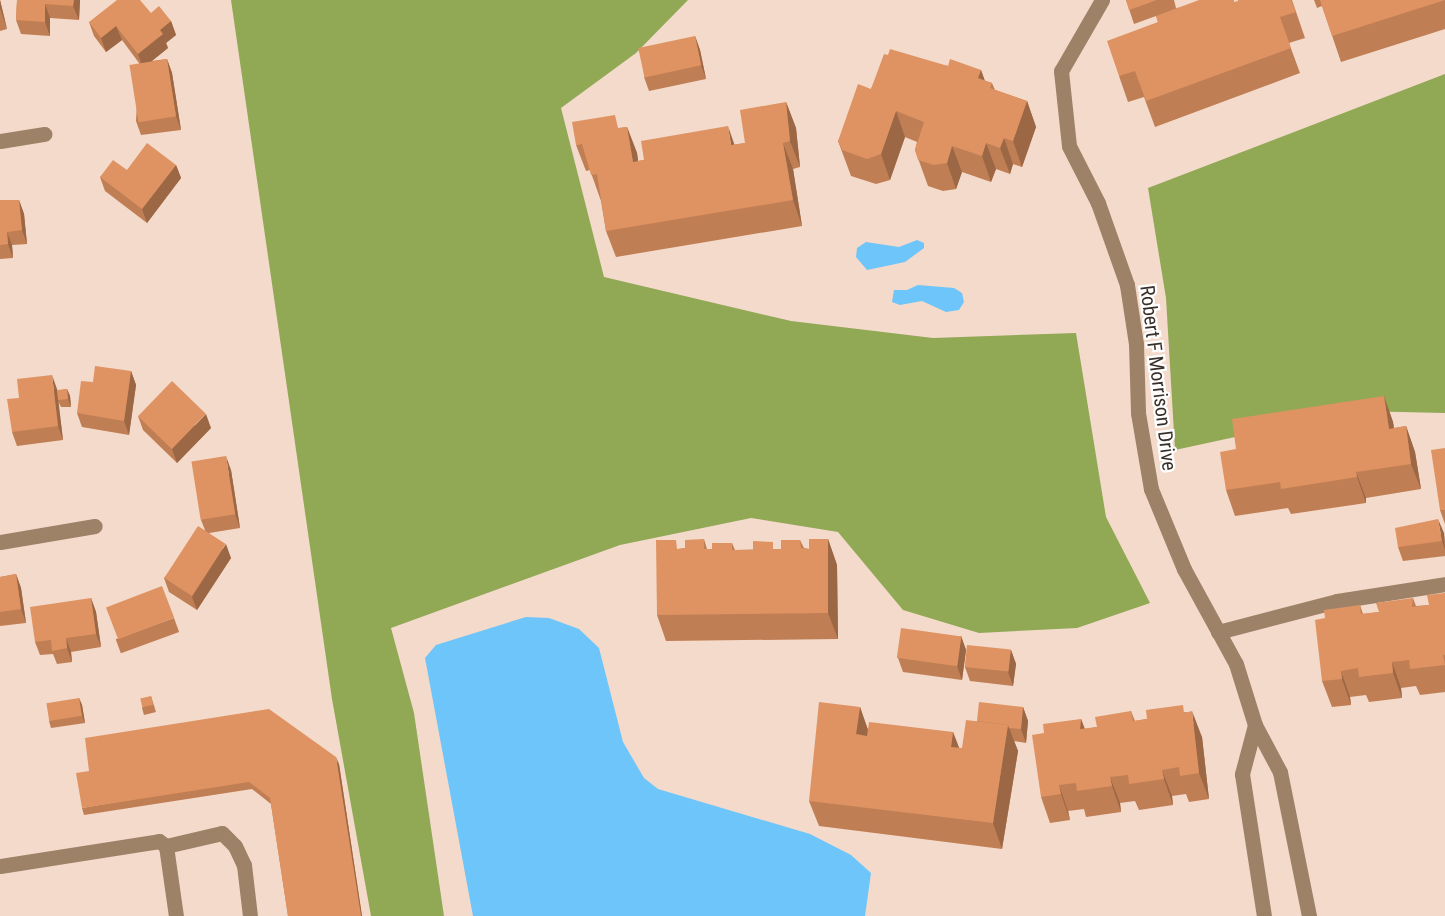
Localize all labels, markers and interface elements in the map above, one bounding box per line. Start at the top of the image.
street label: Robert F Morrison Drive [1135,284,1181,472]

